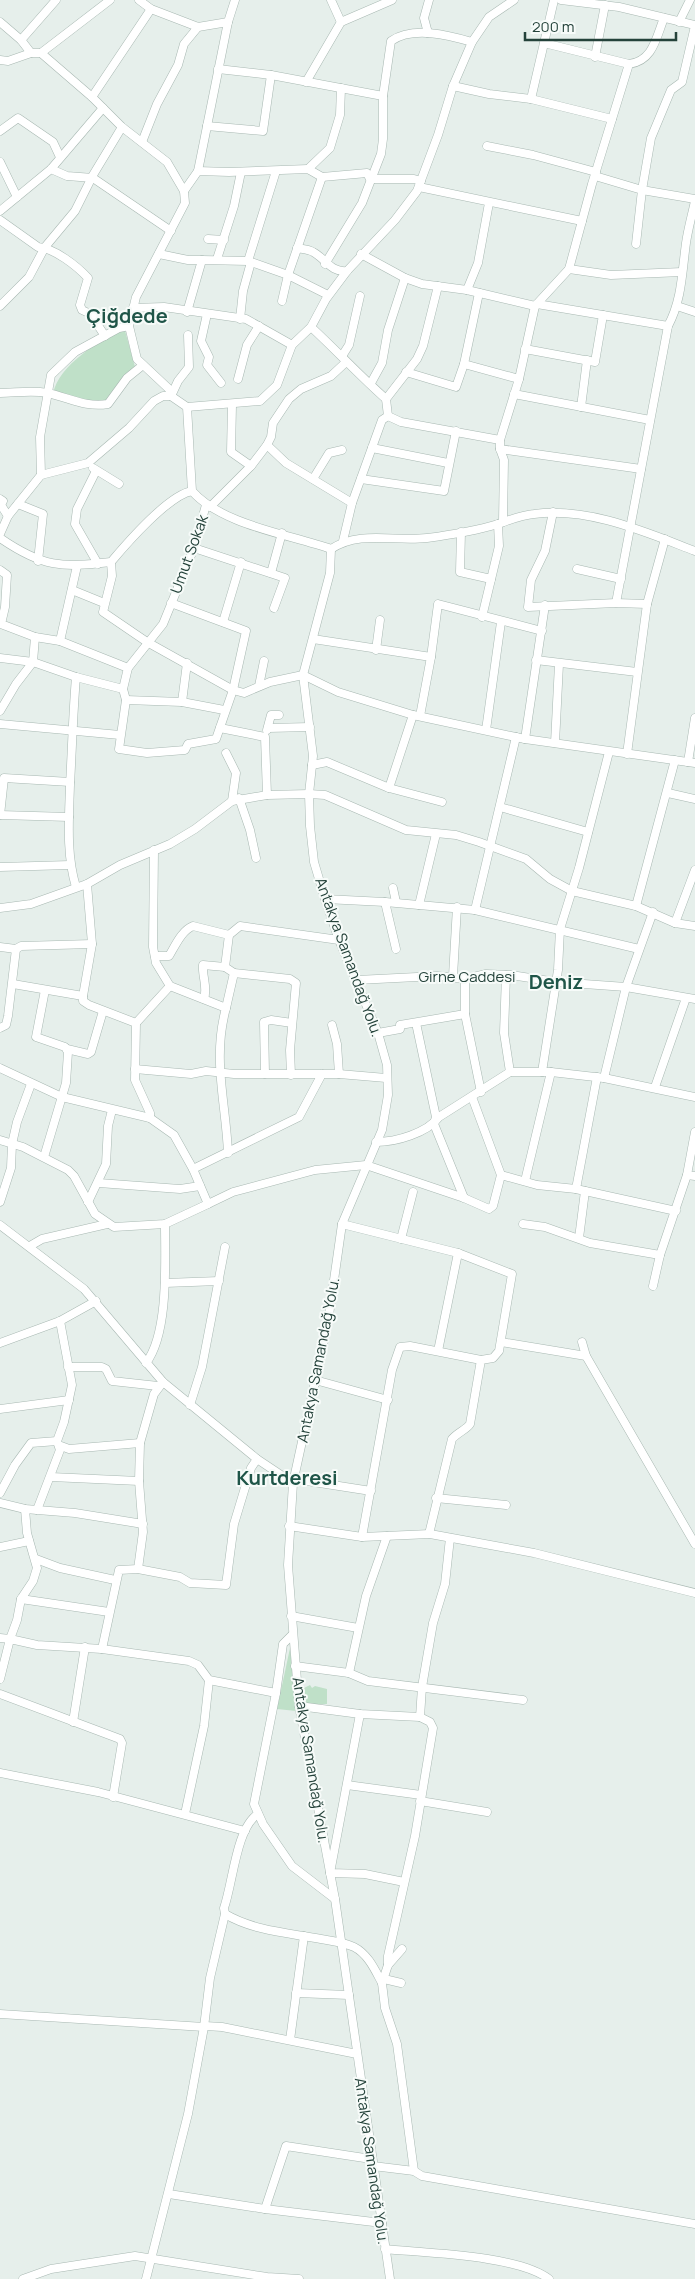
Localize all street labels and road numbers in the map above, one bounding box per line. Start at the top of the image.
street label: Umut Sokak [165,511,213,596]
street label: Antakya Samandağ Yolu. [310,874,388,1040]
street label: Girne Caddesi [418,966,516,987]
street label: Antakya Samandağ Yolu. [292,1276,344,1444]
street label: Antakya Samandağ Yolu. [287,1675,335,1845]
street label: Antakya Samandağ Yolu. [350,2076,394,2246]

